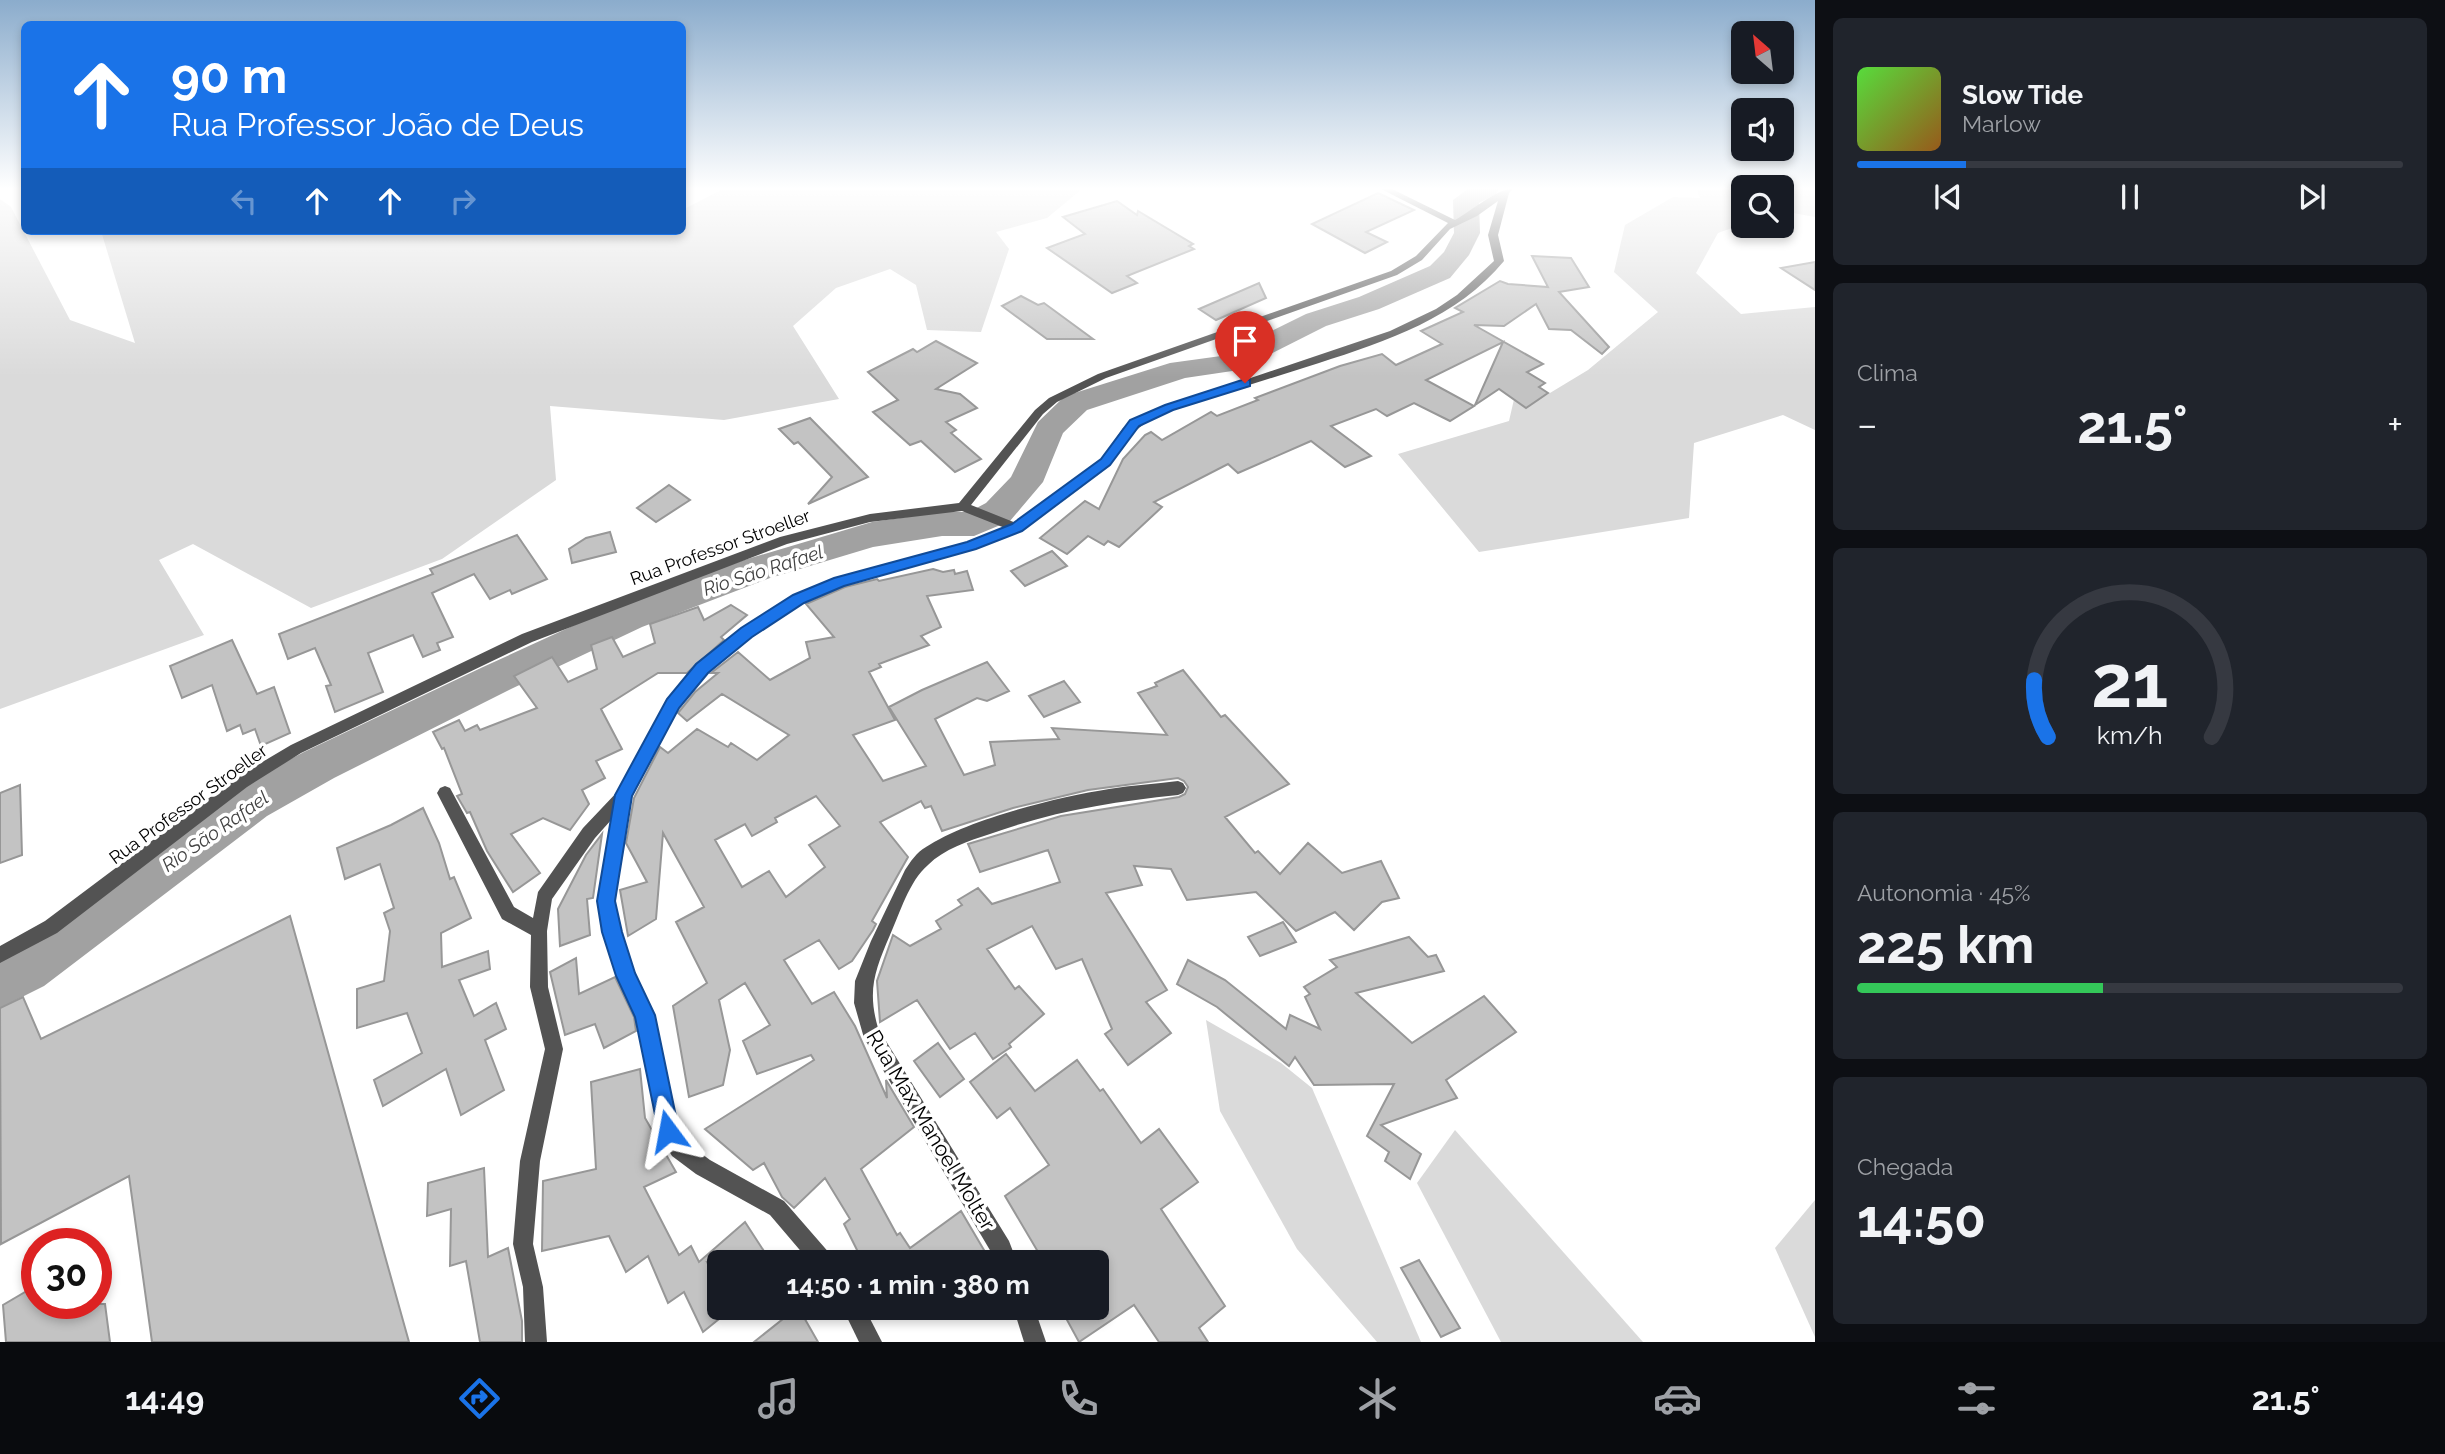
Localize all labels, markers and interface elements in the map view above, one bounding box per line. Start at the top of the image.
north arrow [1731,21,1794,84]
map controls [1731,21,1794,238]
text: 90 m [171,47,287,104]
icon: ahead [56,49,147,140]
text: Slow Tide [1962,80,2083,110]
button: sound [1731,98,1794,161]
text: Rua Professor João de Deus [171,106,584,143]
text: Marlow [1962,110,2041,137]
button: search [1731,175,1794,238]
icon: previous [1929,178,1967,216]
icon: pause [2111,178,2149,216]
icon: next [2293,178,2331,216]
icon: left [225,182,263,220]
icon: ahead [298,182,336,220]
icon: ahead [371,182,409,220]
icon: right [444,182,482,220]
pin [1215,311,1275,383]
icon: arrive [1226,322,1264,360]
text: Clima [1857,359,1918,386]
text: 21.5° [2077,394,2188,455]
text: − [1857,402,1877,447]
text: + [2387,402,2403,447]
street label: Rua Professor Stroeller [627,504,814,589]
water label: Rio São Rafael [700,540,826,600]
text: 21 [2091,639,2169,724]
text: km/h [2097,720,2163,750]
street label: Rua Professor Stroeller [105,739,272,868]
water label: Rio São Rafael [157,786,273,876]
text: Autonomia · 45% [1857,879,2031,906]
text: 225 km [1857,914,2034,975]
street label: Rua Max Manoel Molter [861,1026,1001,1235]
position arrow [631,1094,705,1168]
text: Chegada [1857,1153,1953,1180]
text: 14:50 [1857,1188,1986,1249]
speed limit sign: 30 [21,1228,112,1319]
text: 14:50 · 1 min · 380 m [786,1270,1030,1300]
icon: directions [455,1374,504,1423]
icon: music [754,1374,803,1423]
icon: phone [1054,1374,1103,1423]
icon: climate [1353,1374,1402,1423]
icon: car [1653,1374,1702,1423]
icon: filters [1952,1374,2001,1423]
text: 14:49 [125,1380,204,1417]
text: 21.5° [2252,1380,2320,1417]

